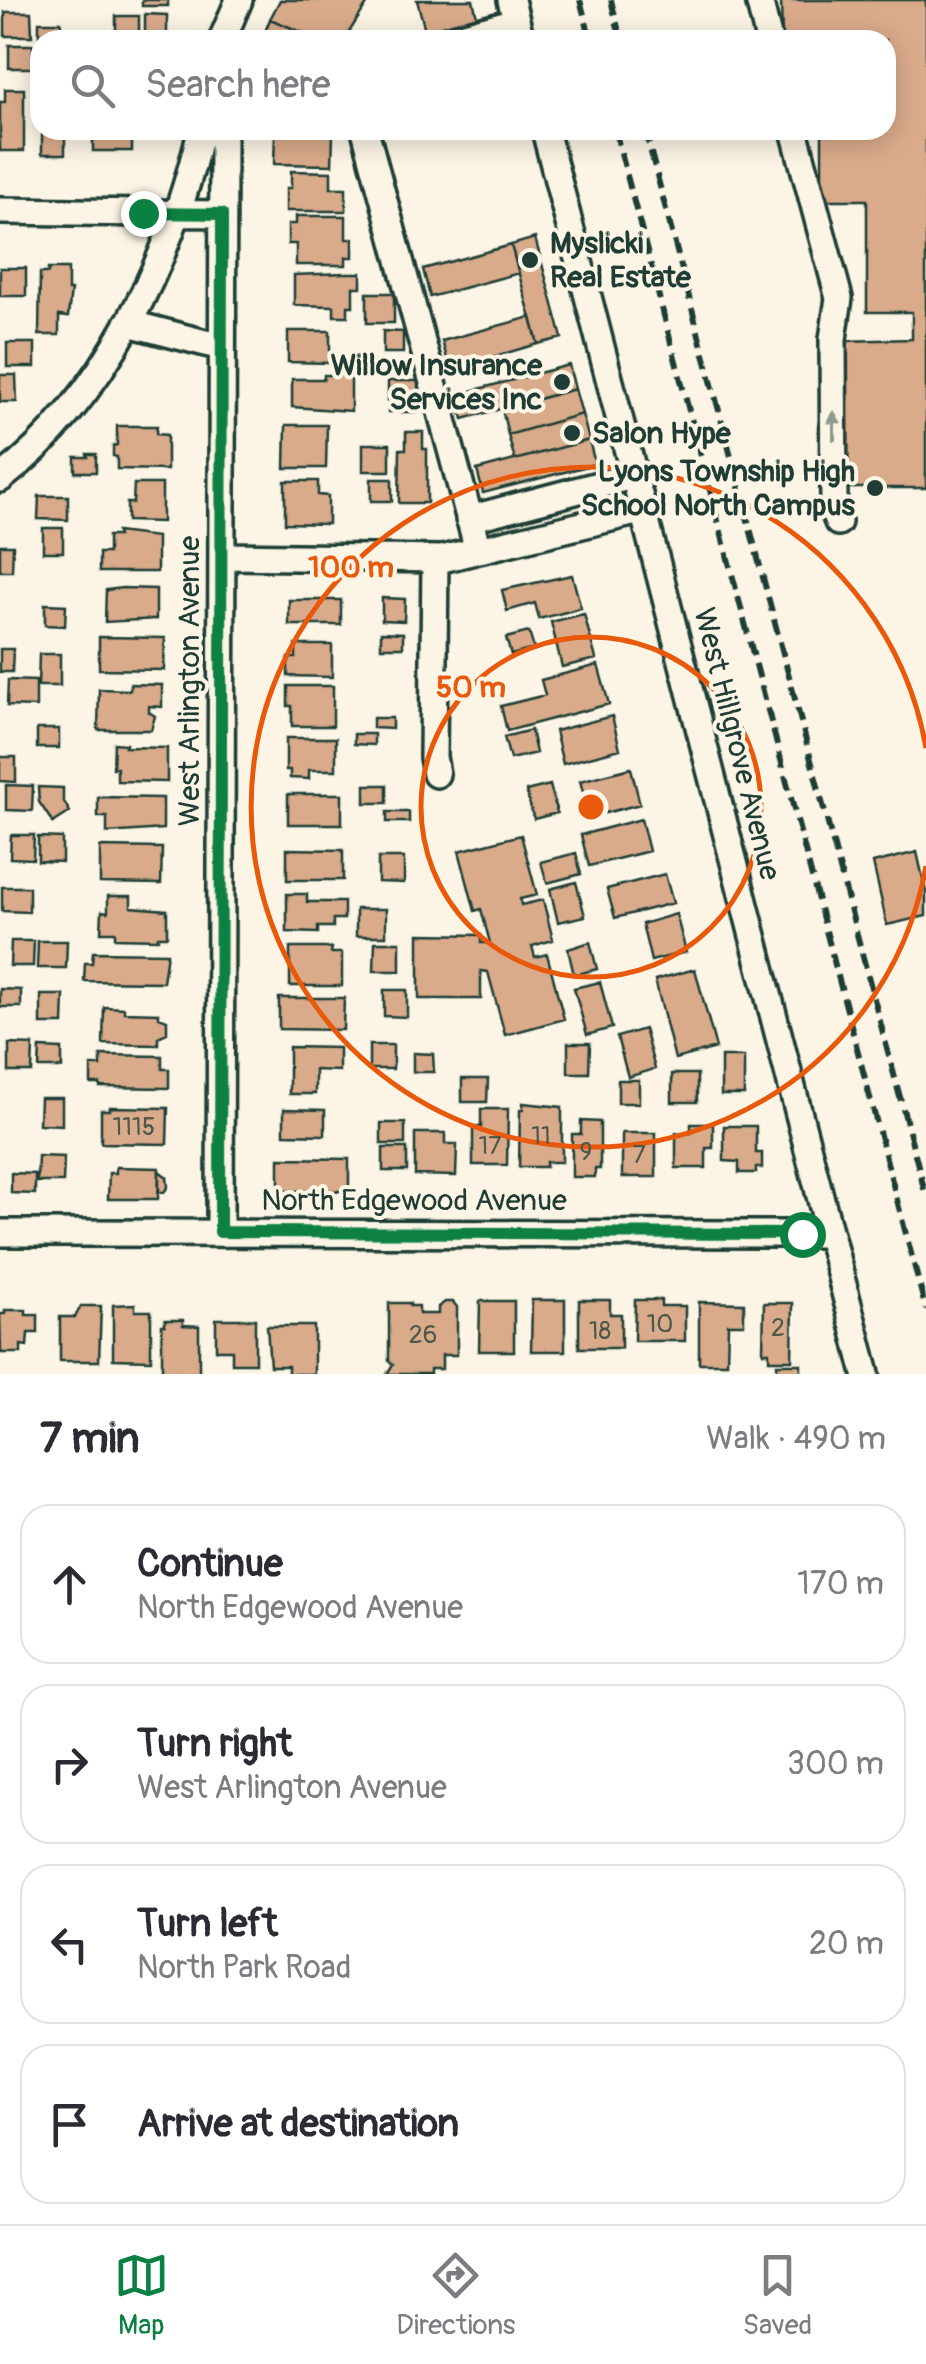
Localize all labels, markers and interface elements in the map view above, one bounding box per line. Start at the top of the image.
search box [30,30,896,140]
icon: search [65,58,120,113]
text: Search here [145,61,331,109]
route end [121,191,167,237]
place label: Myslicki Real Estate [550,225,692,296]
marker: Myslicki Real Estate [519,249,541,271]
place label: Willow Insurance Services Inc [331,347,543,418]
marker: Willow Insurance Services Inc [551,371,573,393]
one-way arrow [826,409,842,441]
place label: Salon Hype [592,415,732,452]
marker: Salon Hype [561,422,583,444]
place label: Lyons Township High School North Campus [581,453,856,524]
marker: Lyons Township High School North Campus [864,477,886,499]
street label: West Arlington Avenue [171,536,208,826]
text: 100 m [308,549,394,586]
street label: West Hillgrove Avenue [685,604,789,884]
text: 50 m [436,669,506,706]
centre of rings [573,789,609,825]
house number: 1115 [113,1112,155,1143]
house number: 11 [531,1121,551,1152]
house number: 17 [478,1131,502,1162]
house number: 9 [580,1137,592,1168]
house number: 7 [632,1140,646,1171]
street label: North Edgewood Avenue [261,1182,567,1219]
route start [780,1212,826,1258]
house number: 10 [647,1309,673,1340]
house number: 2 [771,1313,785,1344]
house number: 18 [589,1316,611,1347]
house number: 26 [409,1320,437,1351]
text: 7 min [40,1413,139,1465]
text: Walk · 490 m [706,1419,886,1459]
text: Continue [137,1540,283,1588]
icon: ahead [42,1557,97,1612]
text: 170 m [797,1564,884,1604]
text: North Edgewood Avenue [137,1588,463,1628]
text: Turn right [137,1720,292,1768]
icon: right [42,1737,97,1792]
text: 300 m [787,1744,884,1784]
text: West Arlington Avenue [137,1768,447,1808]
text: Turn left [137,1900,278,1948]
icon: left [42,1917,97,1972]
text: 20 m [809,1924,884,1964]
text: North Park Road [137,1948,351,1988]
icon: arrive [42,2097,97,2152]
text: Arrive at destination [137,2100,459,2148]
tab: Map [114,2248,169,2343]
tab: Directions [396,2248,515,2343]
tab: Saved [743,2248,812,2343]

